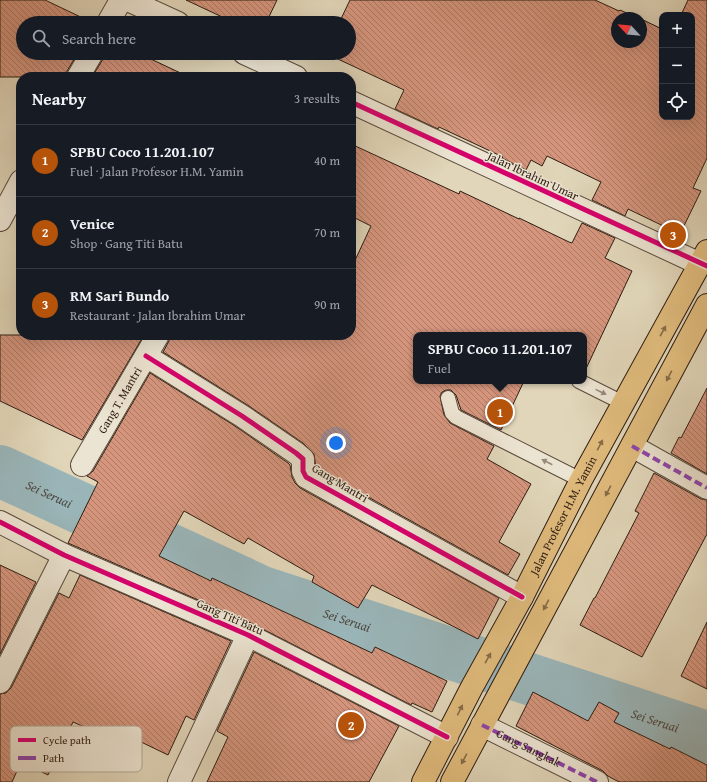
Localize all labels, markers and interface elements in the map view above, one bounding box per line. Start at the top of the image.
north arrow [611,12,647,48]
map controls [659,12,695,120]
button: + [659,12,695,48]
search box [16,16,356,60]
icon: search [30,27,52,49]
text: Search here [62,28,136,49]
button: − [659,48,695,84]
button: locate [659,84,695,120]
text: Nearby [32,86,86,111]
text: 3 results [294,89,340,108]
text: SPBU Coco 11.201.107 [70,141,215,162]
street label: Jalan Ibrahim Umar [483,146,582,204]
text: 1 [42,151,48,170]
text: 40 m [314,151,340,170]
text: Fuel · Jalan Profesor H.M. Yamin [70,162,243,181]
text: Venice [70,213,114,234]
pin: 3 [660,220,686,250]
text: 2 [42,223,48,242]
text: 70 m [314,223,340,242]
text: Shop · Gang Titi Batu [70,234,183,253]
text: RM Sari Bundo [70,285,169,306]
text: 3 [42,295,48,314]
text: 90 m [314,295,340,314]
text: Restaurant · Jalan Ibrahim Umar [70,306,245,325]
one-way arrow [659,325,666,337]
popup [413,332,587,384]
text: SPBU Coco 11.201.107 [428,338,572,359]
text: Fuel [428,359,451,378]
street label: Gang T. Mantri [93,363,146,436]
one-way arrow [666,370,672,382]
one-way arrow [595,389,607,395]
pin: 1 [487,397,513,427]
your location [326,433,346,453]
one-way arrow [597,439,603,451]
street label: Jalan Profesor H.M. Yamin [524,453,601,580]
street label: Gang Mantri [309,459,372,506]
one-way arrow [541,459,552,465]
water label: Sei Seruai [23,475,76,513]
one-way arrow [604,485,611,497]
street label: Gang Titi Batu [194,594,267,639]
one-way arrow [543,599,549,611]
water label: Sei Seruai [321,604,374,637]
one-way arrow [484,652,491,664]
one-way arrow [457,704,464,716]
water label: Sei Seruai [629,704,682,737]
pin: 2 [338,710,364,740]
street label: Gang Sangkak [494,724,565,771]
legend [10,726,142,772]
text: Cycle path [43,732,92,748]
text: Path [43,750,65,766]
one-way arrow [461,753,467,765]

